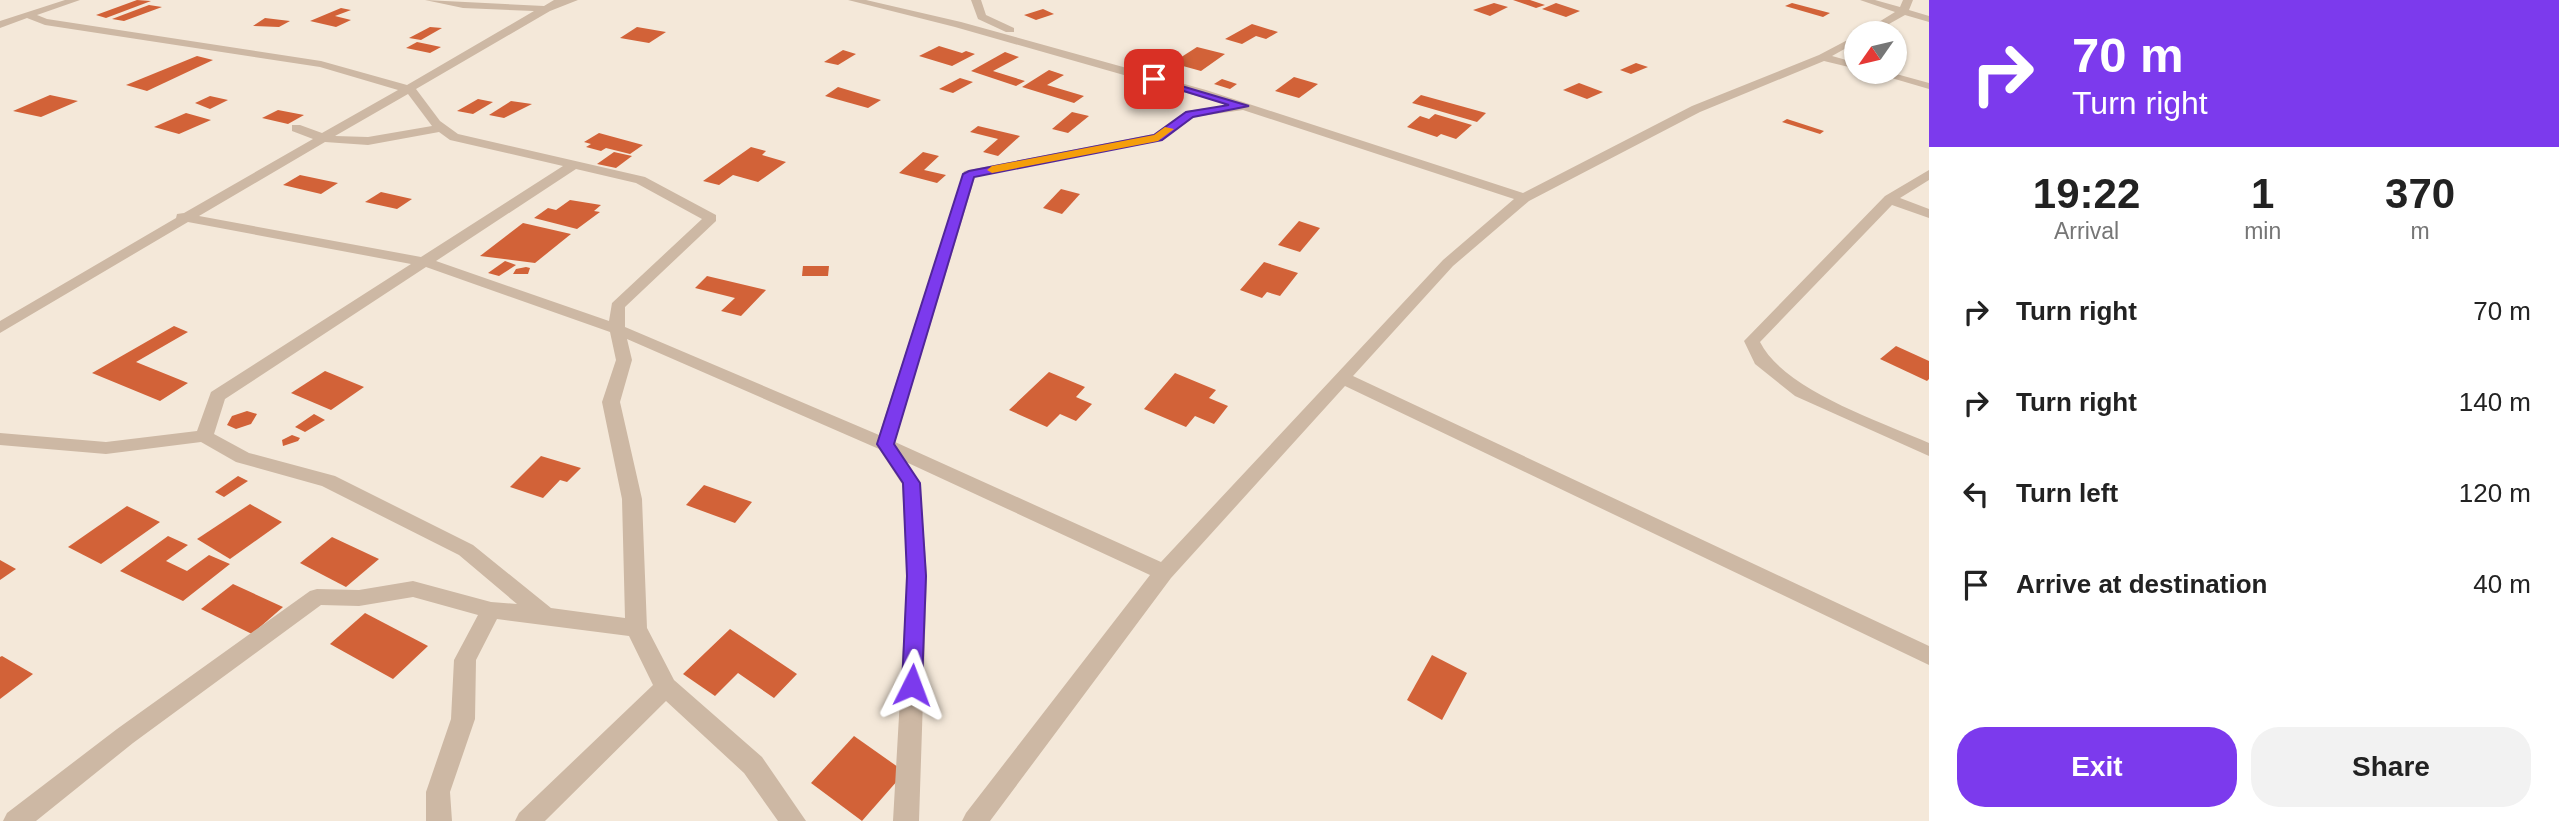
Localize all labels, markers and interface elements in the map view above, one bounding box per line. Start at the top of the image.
north arrow [1844,21,1908,84]
map controls [1844,21,1907,84]
icon: right [1957,28,2048,119]
text: 70 m [2072,28,2184,82]
pin [1124,49,1184,109]
icon: arrive [1135,60,1173,98]
text: Turn right [2072,85,2208,121]
text: 19:22 [2033,170,2140,217]
text: 1 [2251,170,2274,217]
text: 370 [2385,170,2455,217]
text: Arrival [2054,218,2119,244]
text: min [2244,218,2281,244]
text: m [2411,218,2430,244]
icon: right [1957,293,1995,331]
text: Turn right [2016,296,2137,326]
text: 70 m [2473,296,2531,326]
icon: right [1957,384,1995,422]
text: Turn right [2016,387,2137,417]
text: 140 m [2459,387,2531,417]
icon: left [1957,475,1995,513]
text: Turn left [2016,478,2118,508]
text: 120 m [2459,478,2531,508]
icon: arrive [1957,566,1995,604]
text: Arrive at destination [2016,569,2267,599]
text: 40 m [2473,569,2531,599]
position arrow [875,648,949,722]
button: Exit [1957,727,2237,807]
button: Share [2251,727,2531,807]

